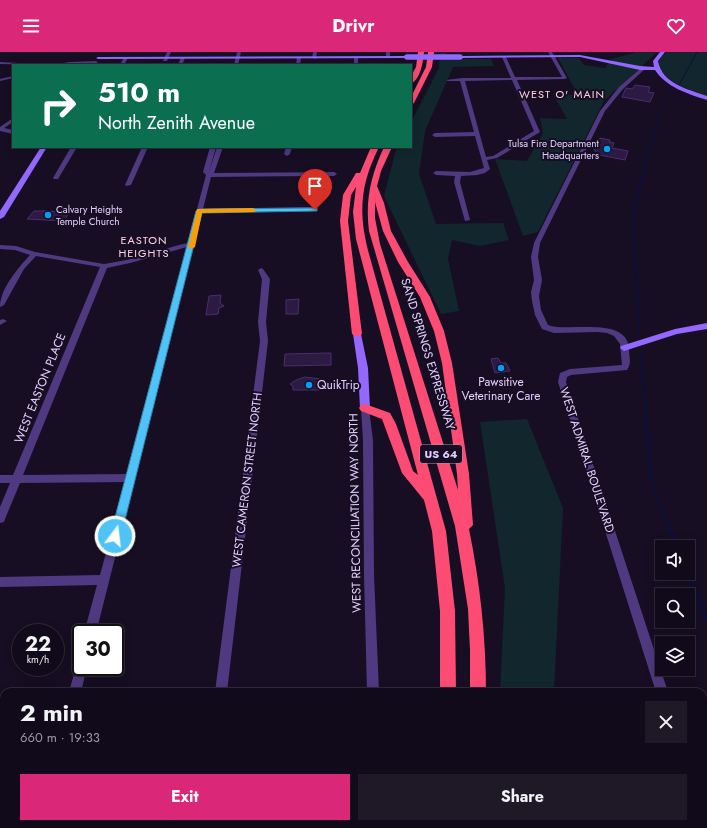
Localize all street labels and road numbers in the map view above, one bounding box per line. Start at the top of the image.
street label: SAND SPRINGS EXPRESSWAY [396,276,460,432]
street label: WEST EASTON PLACE [10,330,70,446]
street label: WEST ADMIRAL BOULEVARD [555,385,619,535]
street label: WEST CAMERON STREET NORTH [227,391,267,569]
street label: WEST RECONCILIATION WAY NORTH [344,413,366,613]
road number: US 64 [420,445,462,463]

